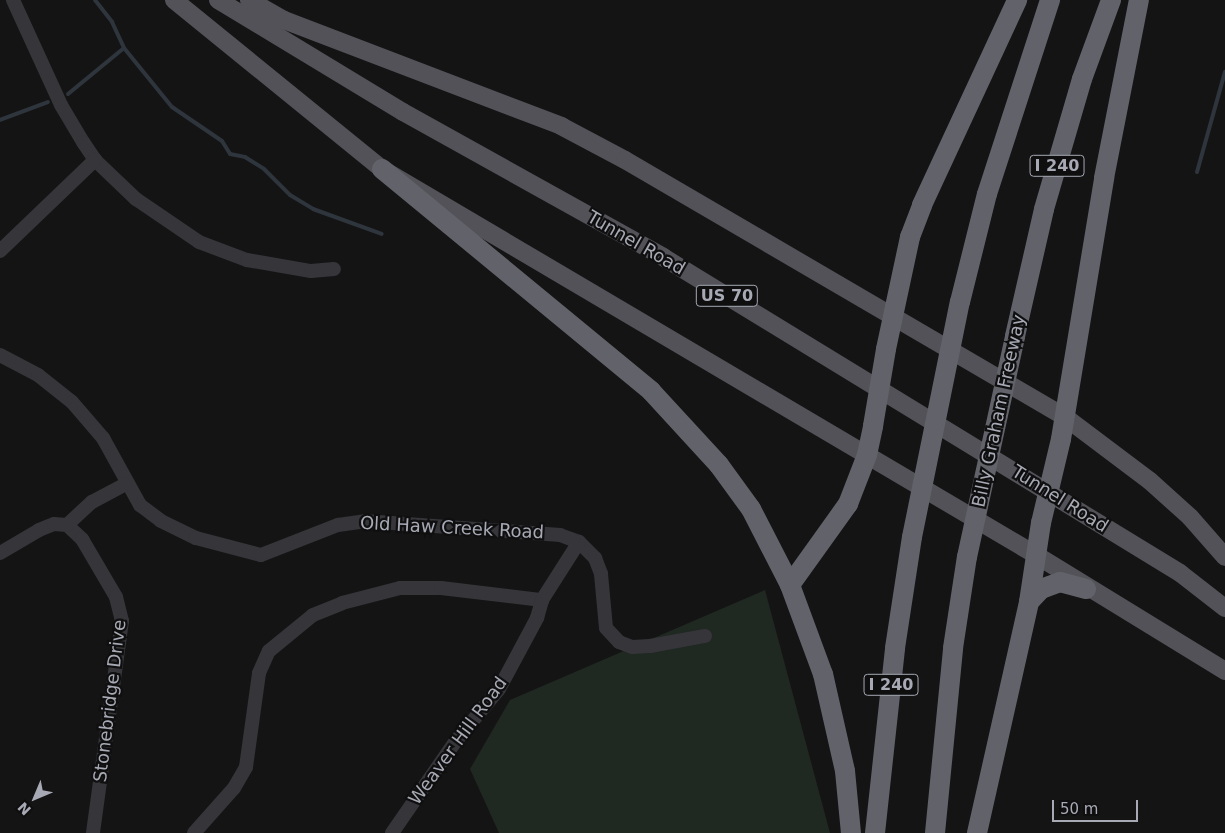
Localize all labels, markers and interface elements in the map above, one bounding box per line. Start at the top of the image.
road number: I 240 [1030,153,1084,180]
street label: Tunnel Road [583,206,689,280]
road number: US 70 [696,282,758,310]
street label: Billy Graham Freeway [968,313,1030,509]
street label: Tunnel Road [1008,461,1112,537]
street label: Old Haw Creek Road [359,512,545,544]
street label: Stonebridge Drive [89,619,131,783]
road number: I 240 [864,672,918,698]
street label: Weaver Hill Road [404,673,512,809]
north arrow [10,773,60,823]
scale bar [1055,790,1141,822]
text: N [15,799,34,818]
text: 50 m [1060,800,1098,818]

